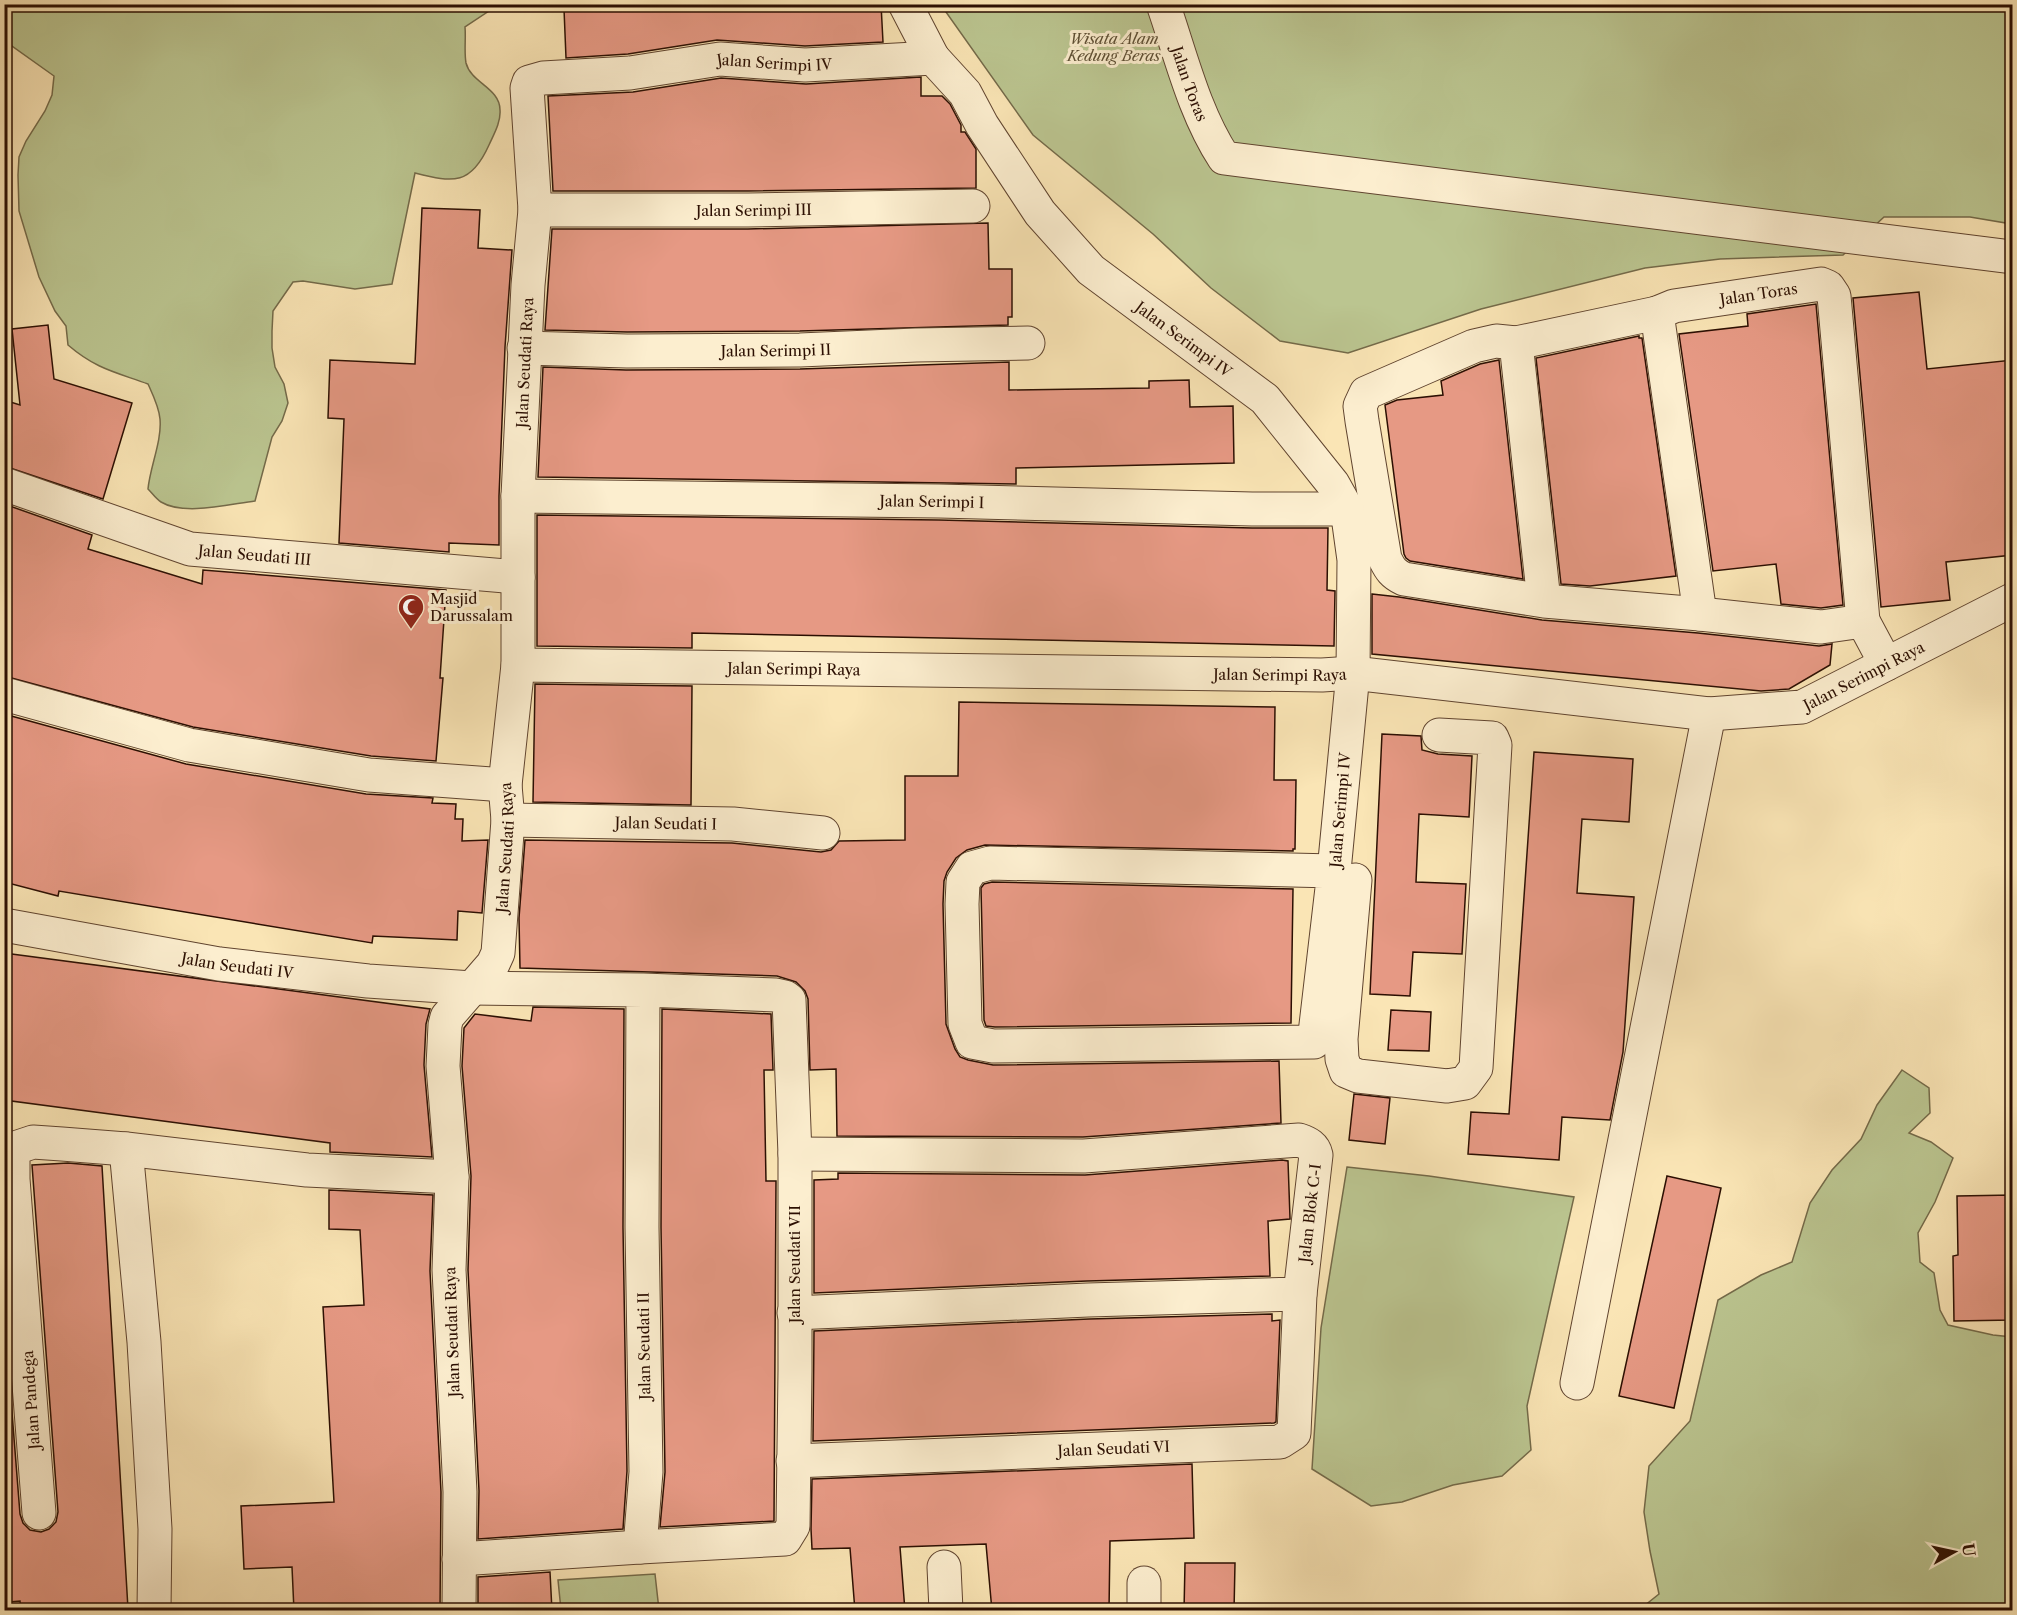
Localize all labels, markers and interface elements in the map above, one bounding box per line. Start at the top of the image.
park label: Wisata Alam Kedung Beras [1066,29,1161,65]
street label: Jalan Toras [1167,42,1212,124]
street label: Jalan Serimpi IV [714,49,834,75]
street label: Jalan Serimpi III [694,199,812,220]
street label: Jalan Toras [1717,278,1799,309]
street label: Jalan Serimpi IV [1130,296,1237,382]
street label: Jalan Seudati Raya [512,297,537,430]
street label: Jalan Serimpi II [719,339,831,360]
street label: Jalan Serimpi I [878,491,984,512]
street label: Jalan Seudati III [195,540,312,569]
place label: Masjid Darussalam [430,589,513,625]
mosque icon: Masjid Darussalam [396,592,426,630]
street label: Jalan Serimpi Raya [1798,637,1927,715]
street label: Jalan Serimpi Raya [725,658,861,679]
street label: Jalan Serimpi Raya [1211,664,1347,685]
street label: Jalan Serimpi IV [1325,751,1355,870]
street label: Jalan Seudati Raya [491,781,518,915]
street label: Jalan Seudati I [613,812,717,833]
street label: Jalan Seudati IV [178,948,296,982]
street label: Jalan Blok C-I [1294,1163,1324,1265]
street label: Jalan Seudati VII [785,1205,804,1325]
street label: Jalan Seudati Raya [440,1266,464,1400]
street label: Jalan Seudati II [634,1292,654,1402]
street label: Jalan Pandega [18,1350,44,1452]
street label: Jalan Seudati VI [1055,1436,1170,1460]
north arrow [1924,1522,1984,1582]
text: U [1958,1542,1980,1558]

